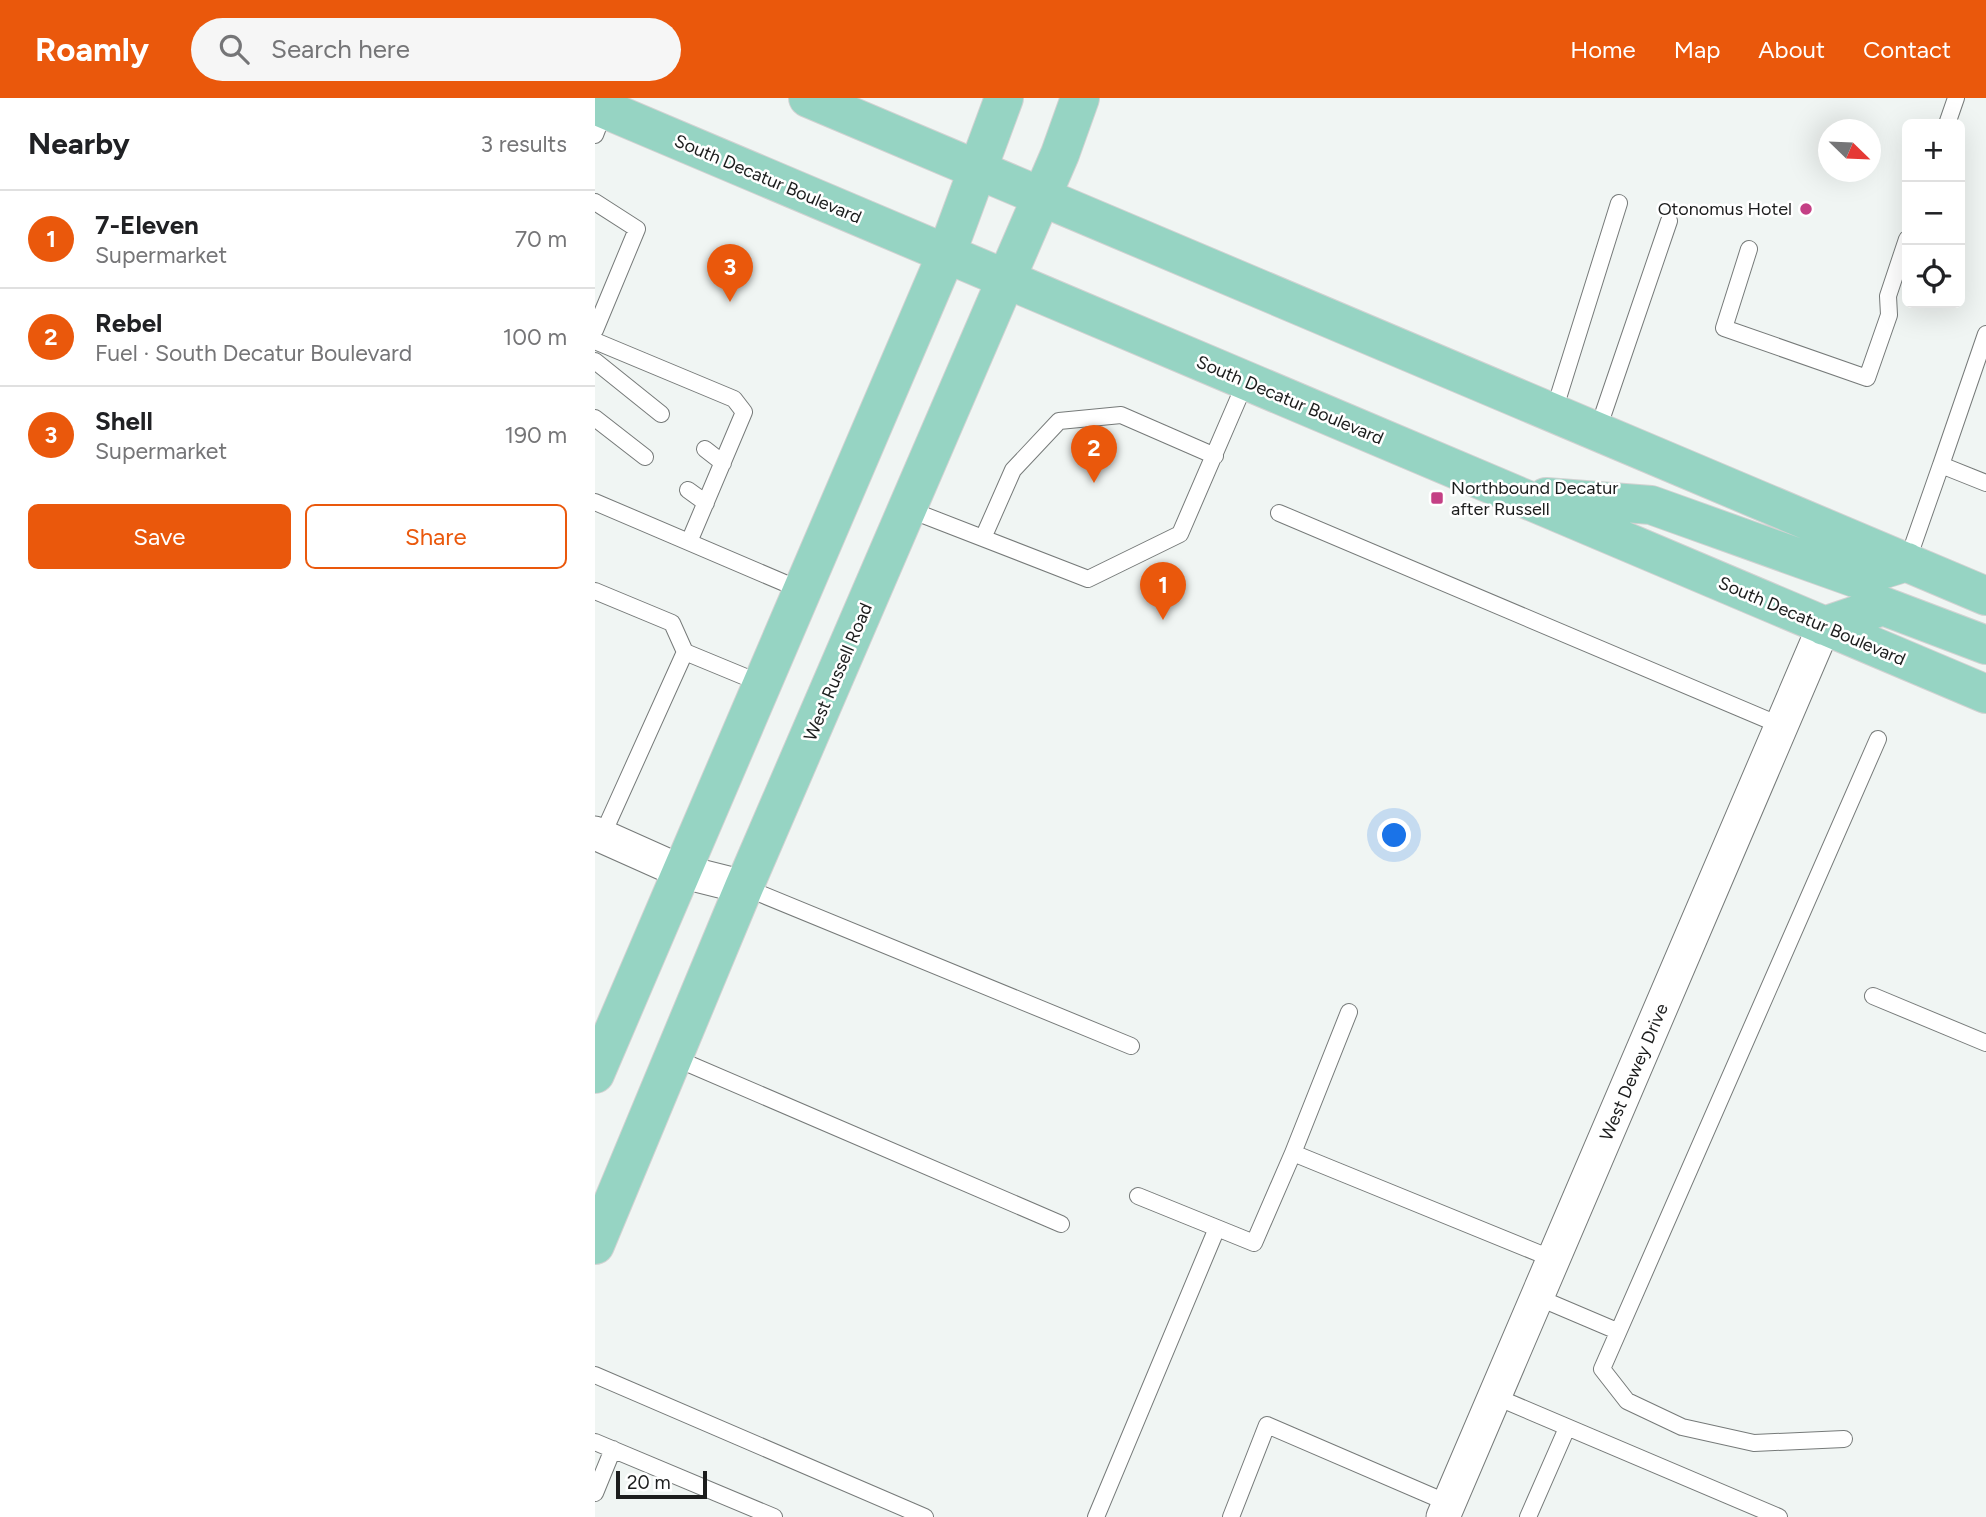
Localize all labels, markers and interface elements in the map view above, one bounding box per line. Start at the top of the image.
search box [191,18,681,81]
text: Roamly [35,30,149,69]
icon: search [215,30,253,68]
text: Search here [271,33,410,65]
text: Home [1570,35,1636,64]
text: Map [1674,35,1720,64]
text: About [1758,35,1825,64]
text: Contact [1863,35,1951,64]
north arrow [1818,119,1881,182]
map controls [1902,119,1965,308]
button: + [1902,119,1965,182]
text: Nearby [28,125,130,162]
text: 3 results [480,130,567,158]
street label: South Decatur Boulevard [671,130,865,228]
button: − [1902,182,1965,245]
place label: Otonomus Hotel [1658,198,1792,220]
marker: Otonomus Hotel [1798,201,1814,217]
text: 7-Eleven [95,209,199,241]
text: 1 [46,225,56,253]
text: 70 m [515,225,567,253]
text: Supermarket [95,241,227,269]
pin: 3 [707,244,753,302]
button: locate [1902,245,1965,308]
text: Rebel [95,307,162,339]
text: 2 [44,323,58,351]
text: 100 m [503,323,567,351]
text: Fuel · South Decatur Boulevard [95,339,412,367]
street label: South Decatur Boulevard [1193,351,1387,449]
text: Shell [95,405,153,437]
text: 3 [45,421,57,449]
text: 190 m [504,421,567,449]
pin: 2 [1071,425,1117,483]
text: Supermarket [95,437,227,465]
place label: Northbound Decatur after Russell [1451,477,1618,520]
marker: Northbound Decatur after Russell [1429,490,1445,506]
button: Save [28,504,291,569]
button: Share [305,504,567,569]
pin: 1 [1140,562,1186,620]
street label: South Decatur Boulevard [1715,572,1909,670]
street label: West Russell Road [799,600,877,744]
your location [1377,818,1411,852]
street label: West Dewey Drive [1595,1000,1673,1144]
scale bar [616,1468,707,1500]
text: 20 m [627,1471,671,1494]

